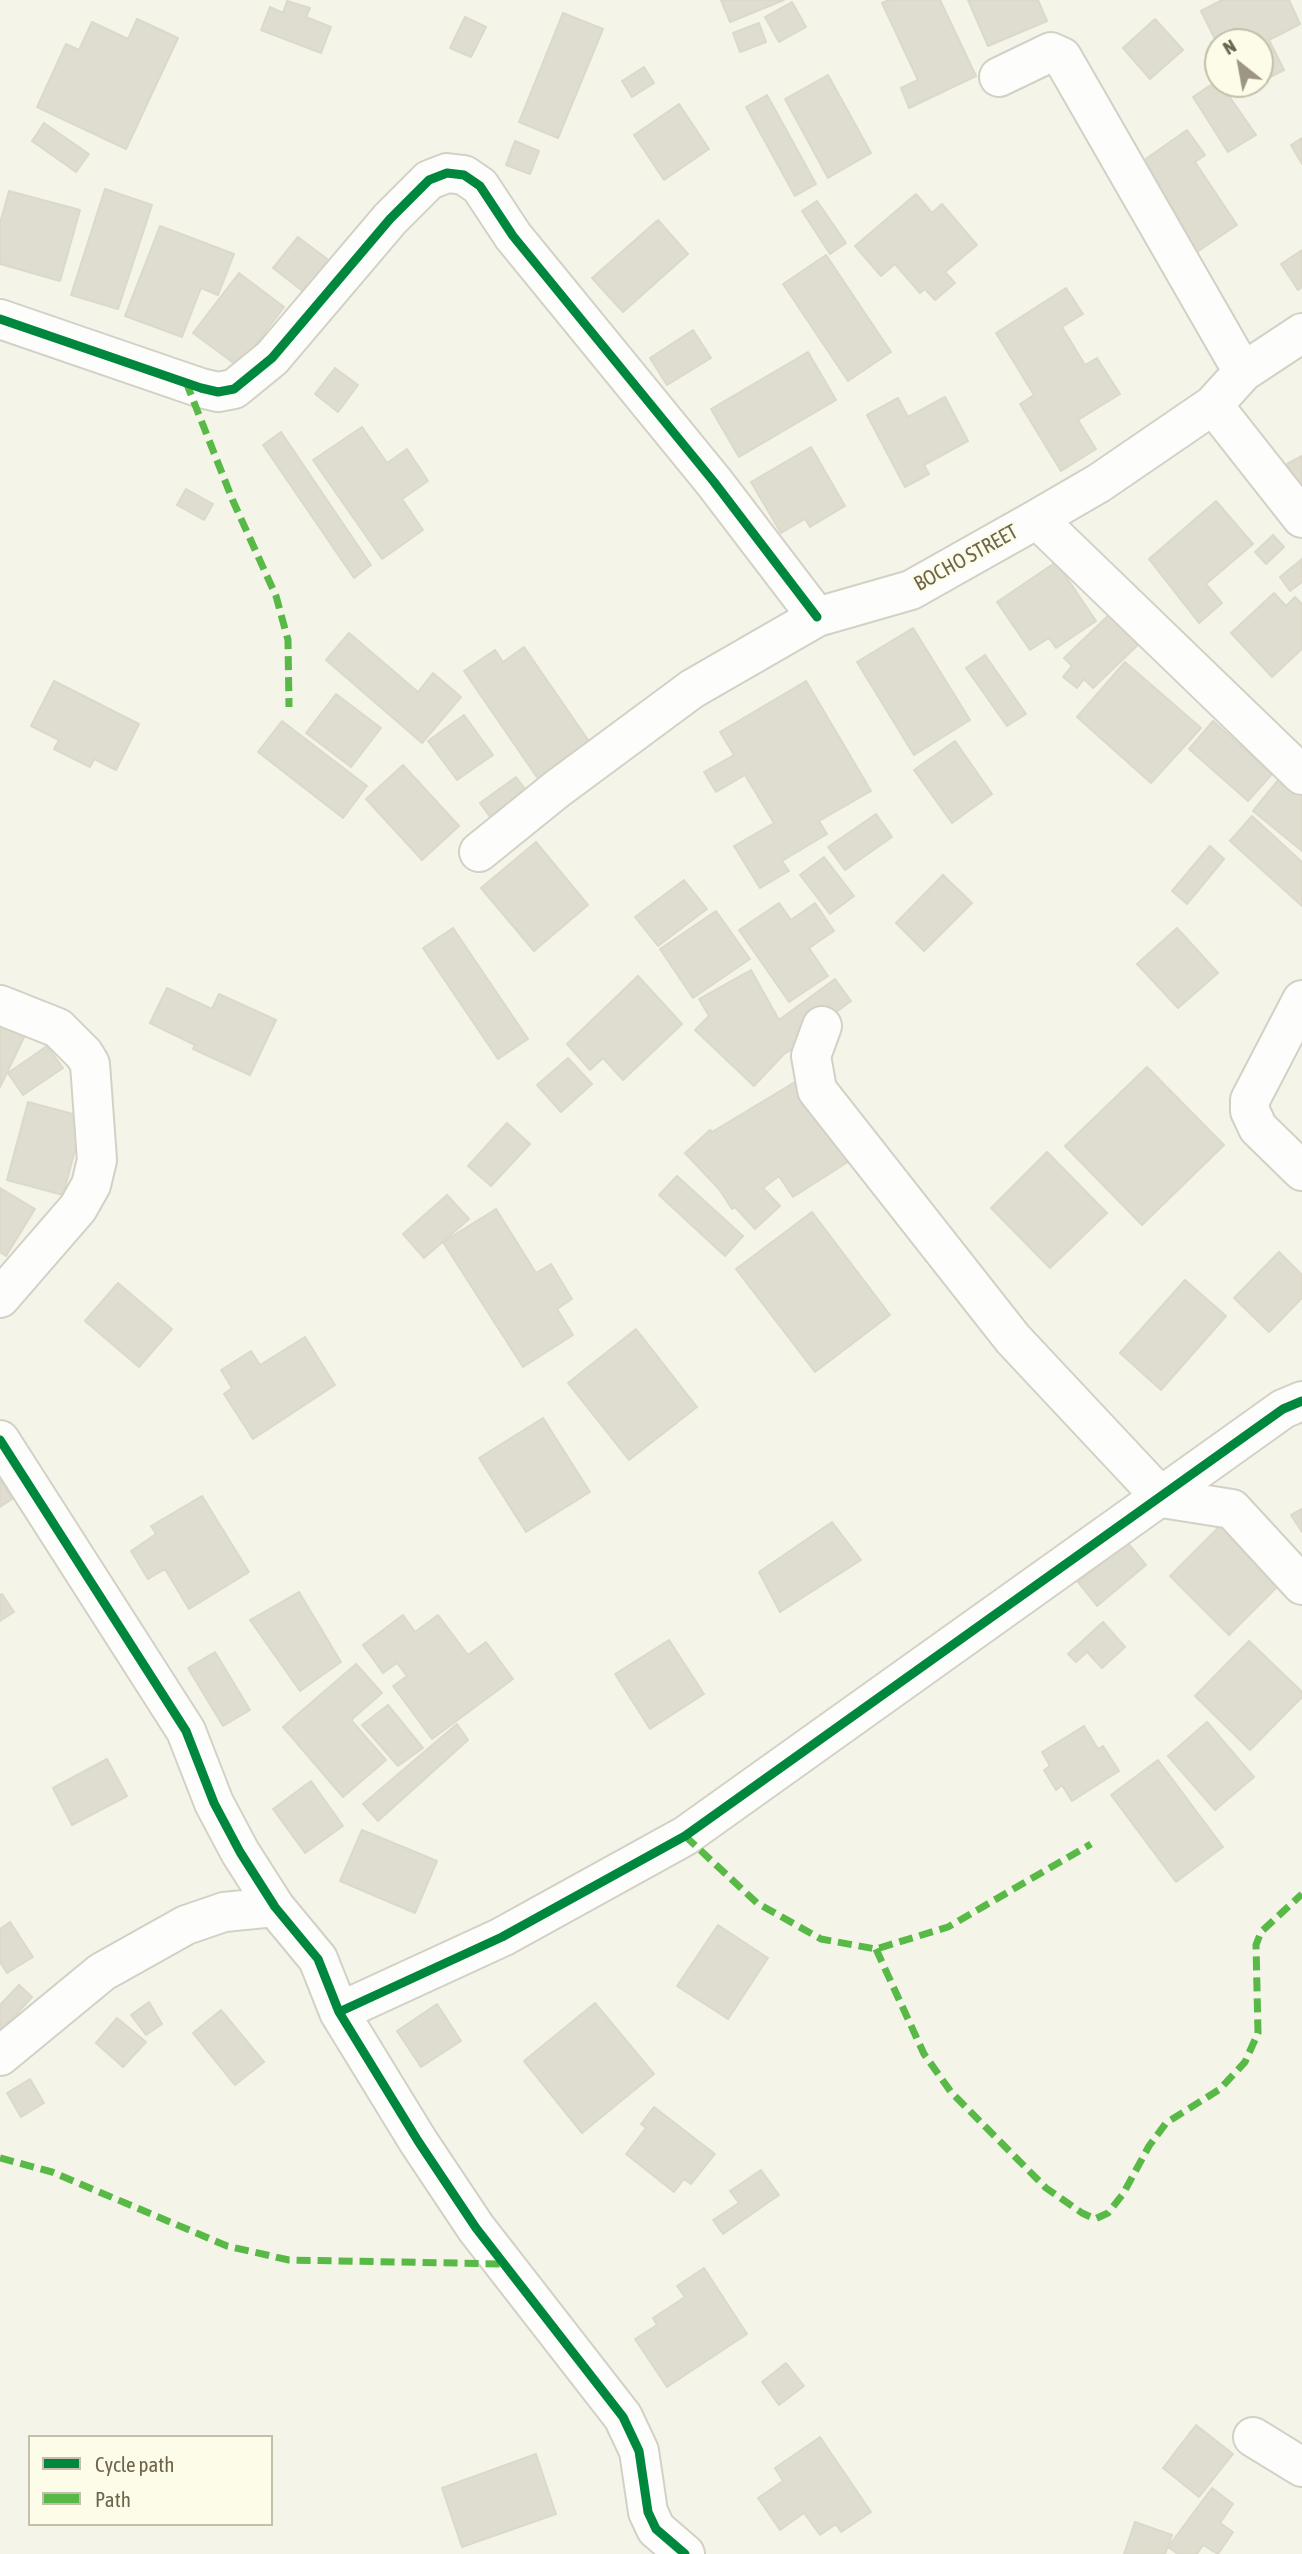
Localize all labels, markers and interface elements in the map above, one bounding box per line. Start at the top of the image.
north arrow [1204,28,1274,98]
text: N [1219,34,1240,59]
street label: BOCHO STREET [910,519,1022,597]
legend [28,2435,273,2526]
text: Cycle path [95,2452,174,2476]
text: Path [95,2487,131,2511]

